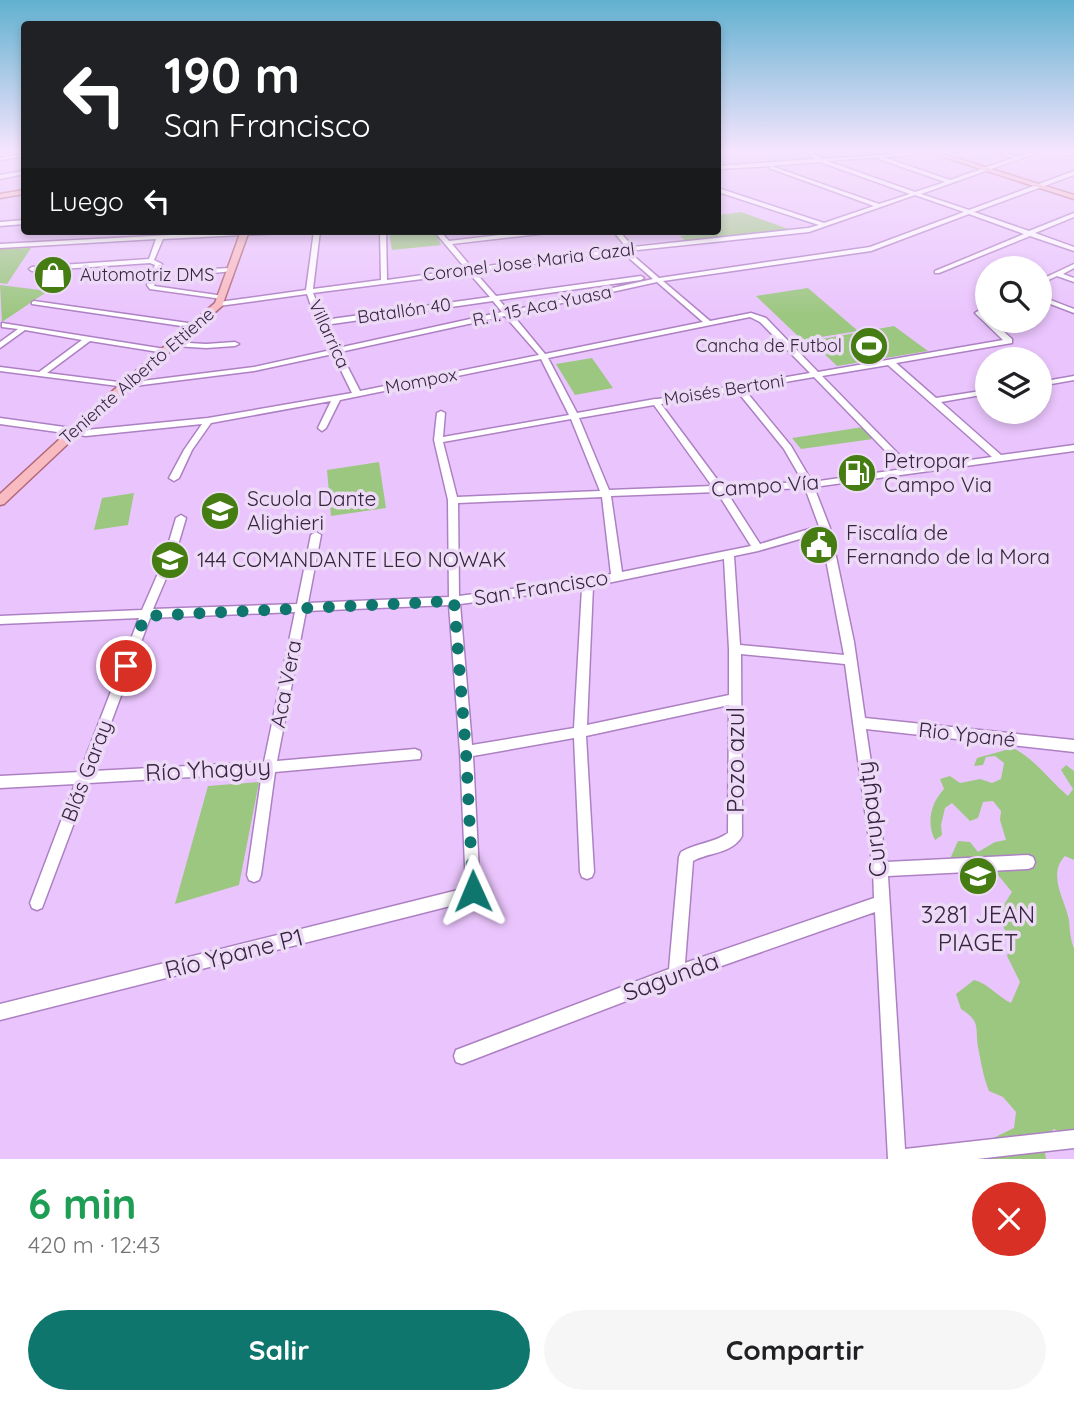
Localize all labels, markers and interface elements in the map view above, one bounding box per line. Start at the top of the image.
text: 190 m [164,44,300,105]
icon: left [49,49,140,140]
text: San Francisco [164,105,371,145]
icon: left [138,182,176,220]
text: Luego [49,185,124,218]
street label: Coronel Jose Maria Cazal [422,237,636,286]
shop icon: Automotriz DMS [32,254,74,296]
map controls [975,256,1052,424]
button: search [975,256,1052,333]
place label: Automotriz DMS [80,263,214,286]
street label: R. I. 15 Aca Yuasa [470,280,613,331]
street label: Batallón 40 [356,293,452,328]
street label: Villarrica [304,296,355,372]
street label: Teniente Alberto Ettiene [55,302,219,449]
sports icon: Cancha de Futbol [848,325,890,367]
place label: Cancha de Futbol [695,334,842,357]
button: layers [975,347,1052,424]
street label: Mompox [383,362,459,399]
street label: Moisés Bertoni [662,369,786,410]
place label: Petropar Campo Via [884,447,992,497]
fuel station icon: Petropar Campo Via [836,452,878,494]
street label: Campo Vía [710,468,820,502]
place label: Scuola Dante Alighieri [247,485,376,535]
school or university icon: Scuola Dante Alighieri [199,490,241,532]
place label: Fiscalía de Fernando de la Mora [846,519,1050,569]
public building icon: Fiscalía de Fernando de la Mora [798,524,840,566]
school or university icon: 144 COMANDANTE LEO NOWAK [149,539,191,581]
place label: 144 COMANDANTE LEO NOWAK [197,546,506,572]
street label: San Francisco [472,564,610,610]
pin [96,636,156,696]
street label: Aca Vera [264,638,306,730]
icon: arrive [107,647,145,685]
street label: Pozo azul [720,707,750,813]
street label: Blás Garay [55,716,117,825]
street label: Rio Ypané [917,716,1017,752]
street label: Río Yhaguy [144,751,272,787]
street label: Curupayty [849,759,893,879]
position arrow [436,854,510,928]
school or university icon: 3281 JEAN PIAGET [957,855,999,897]
place label: 3281 JEAN PIAGET [921,899,1035,957]
street label: Río Ypane P1 [162,921,306,985]
street label: Sagunda [619,945,723,1007]
text: 6 min [28,1177,137,1230]
button: close [972,1182,1046,1256]
text: 420 m · 12:43 [28,1230,161,1259]
button: Salir [28,1310,530,1390]
button: Compartir [544,1310,1046,1390]

